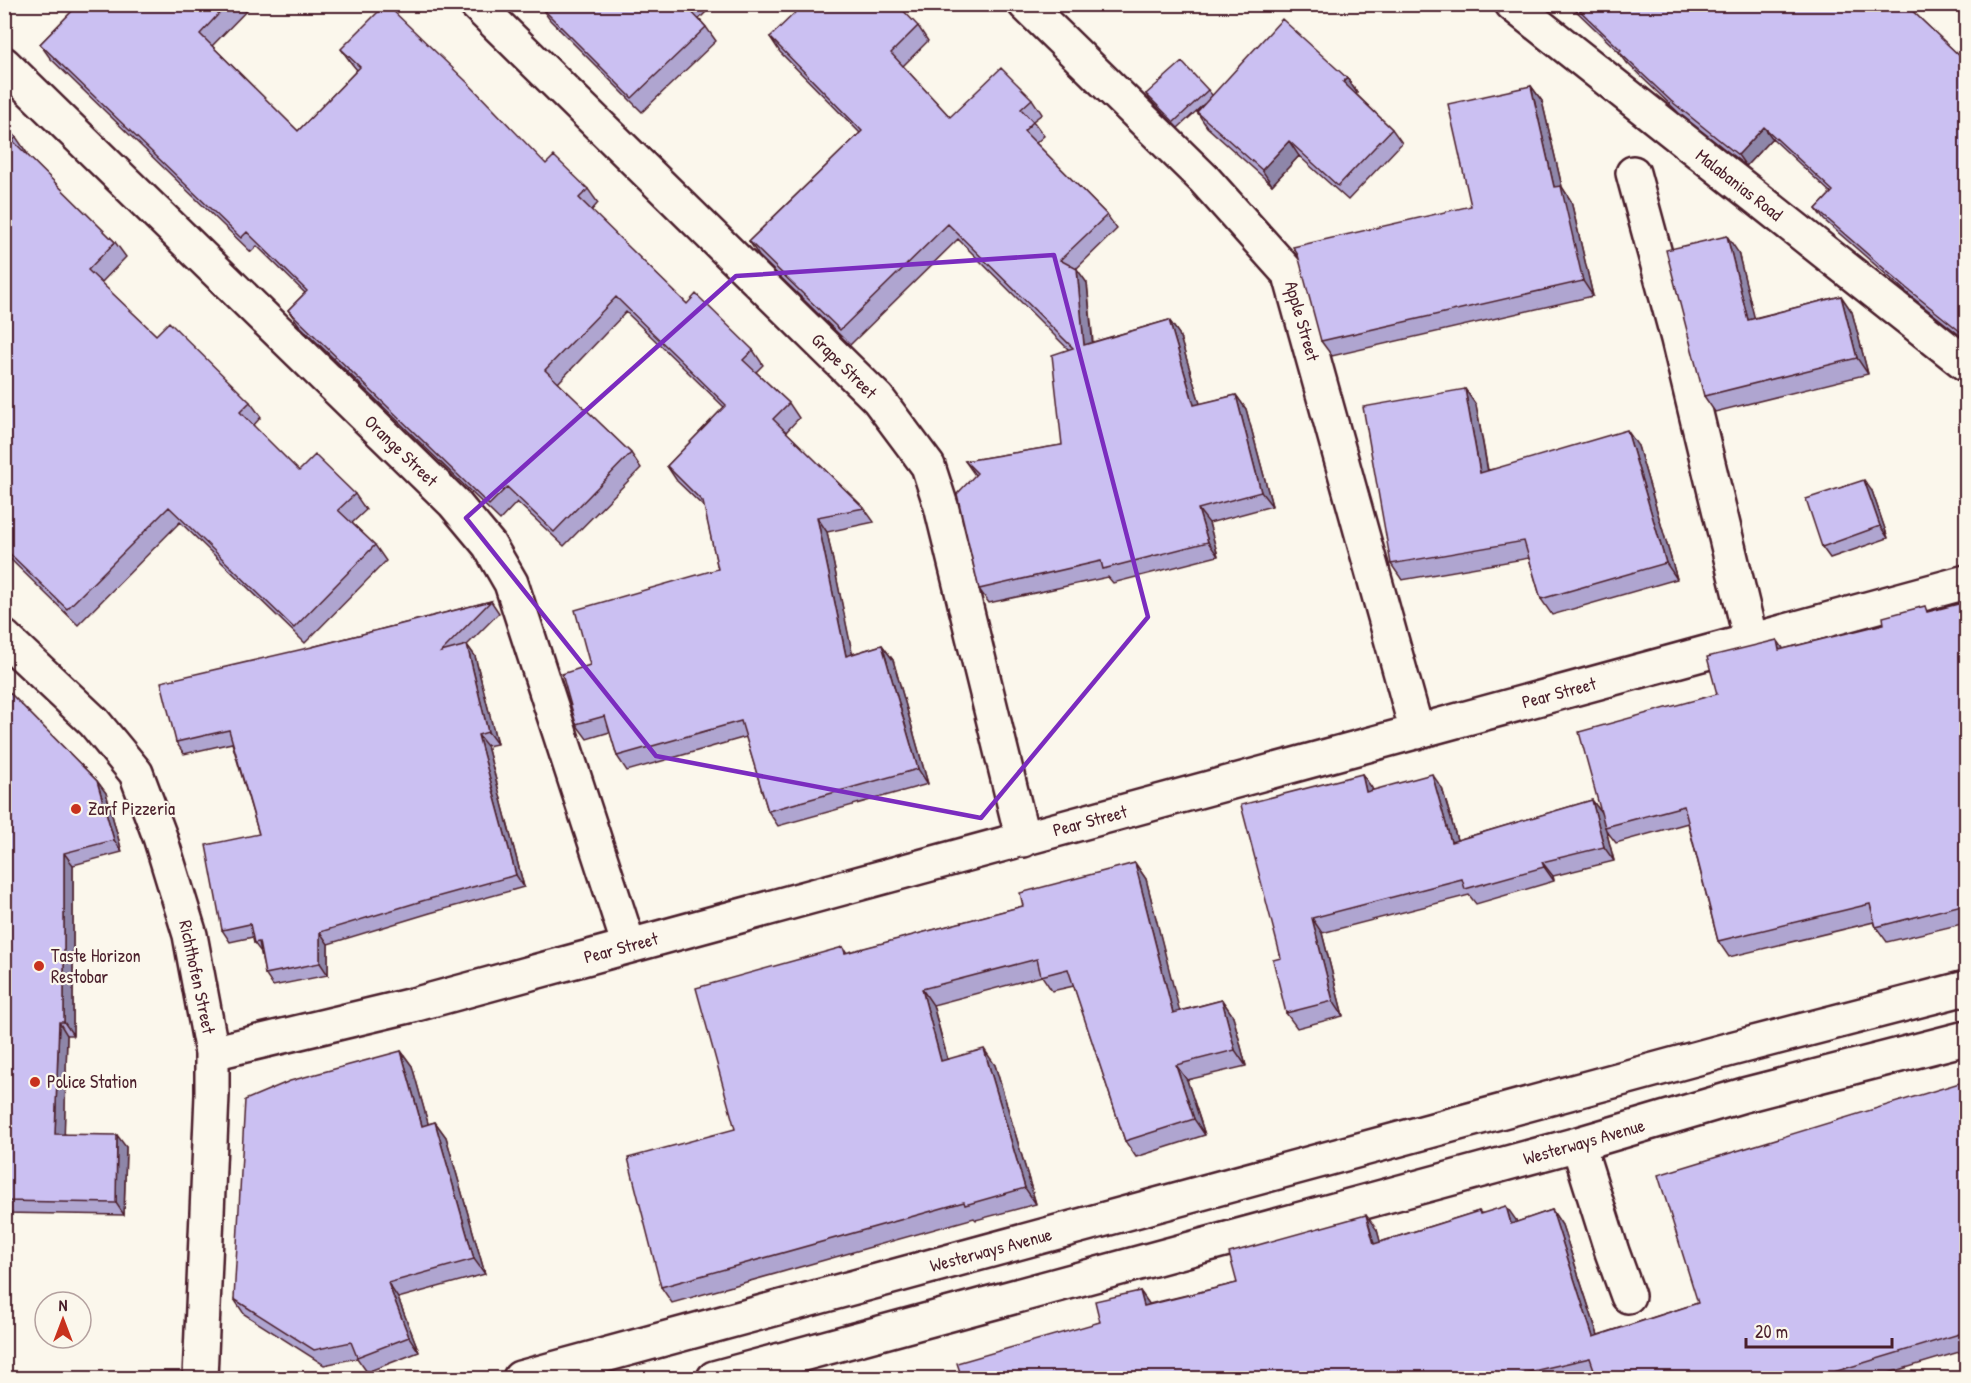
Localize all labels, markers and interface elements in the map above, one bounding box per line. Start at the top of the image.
street label: Malabanias Road [1691,143,1788,226]
street label: Apple Street [1279,278,1326,365]
street label: Grape Street [806,327,883,405]
street label: Orange Street [359,409,444,493]
street label: Pear Street [1519,670,1600,714]
place label: Zarf Pizzeria [88,796,175,821]
street label: Pear Street [1050,798,1131,842]
marker: Zarf Pizzeria [69,802,83,816]
street label: Richthofen Street [173,918,222,1037]
street label: Pear Street [581,925,662,969]
place label: Taste Horizon Restobar [51,943,141,989]
marker: Taste Horizon Restobar [32,959,46,973]
place label: Police Station [47,1069,137,1094]
marker: Police Station [28,1075,42,1089]
street label: Westerways Avenue [1520,1112,1647,1171]
street label: Westerways Avenue [927,1221,1055,1278]
north arrow [33,1290,93,1350]
text: N [59,1294,68,1316]
scale bar [1746,1311,1892,1349]
text: 20 m [1755,1319,1788,1344]

